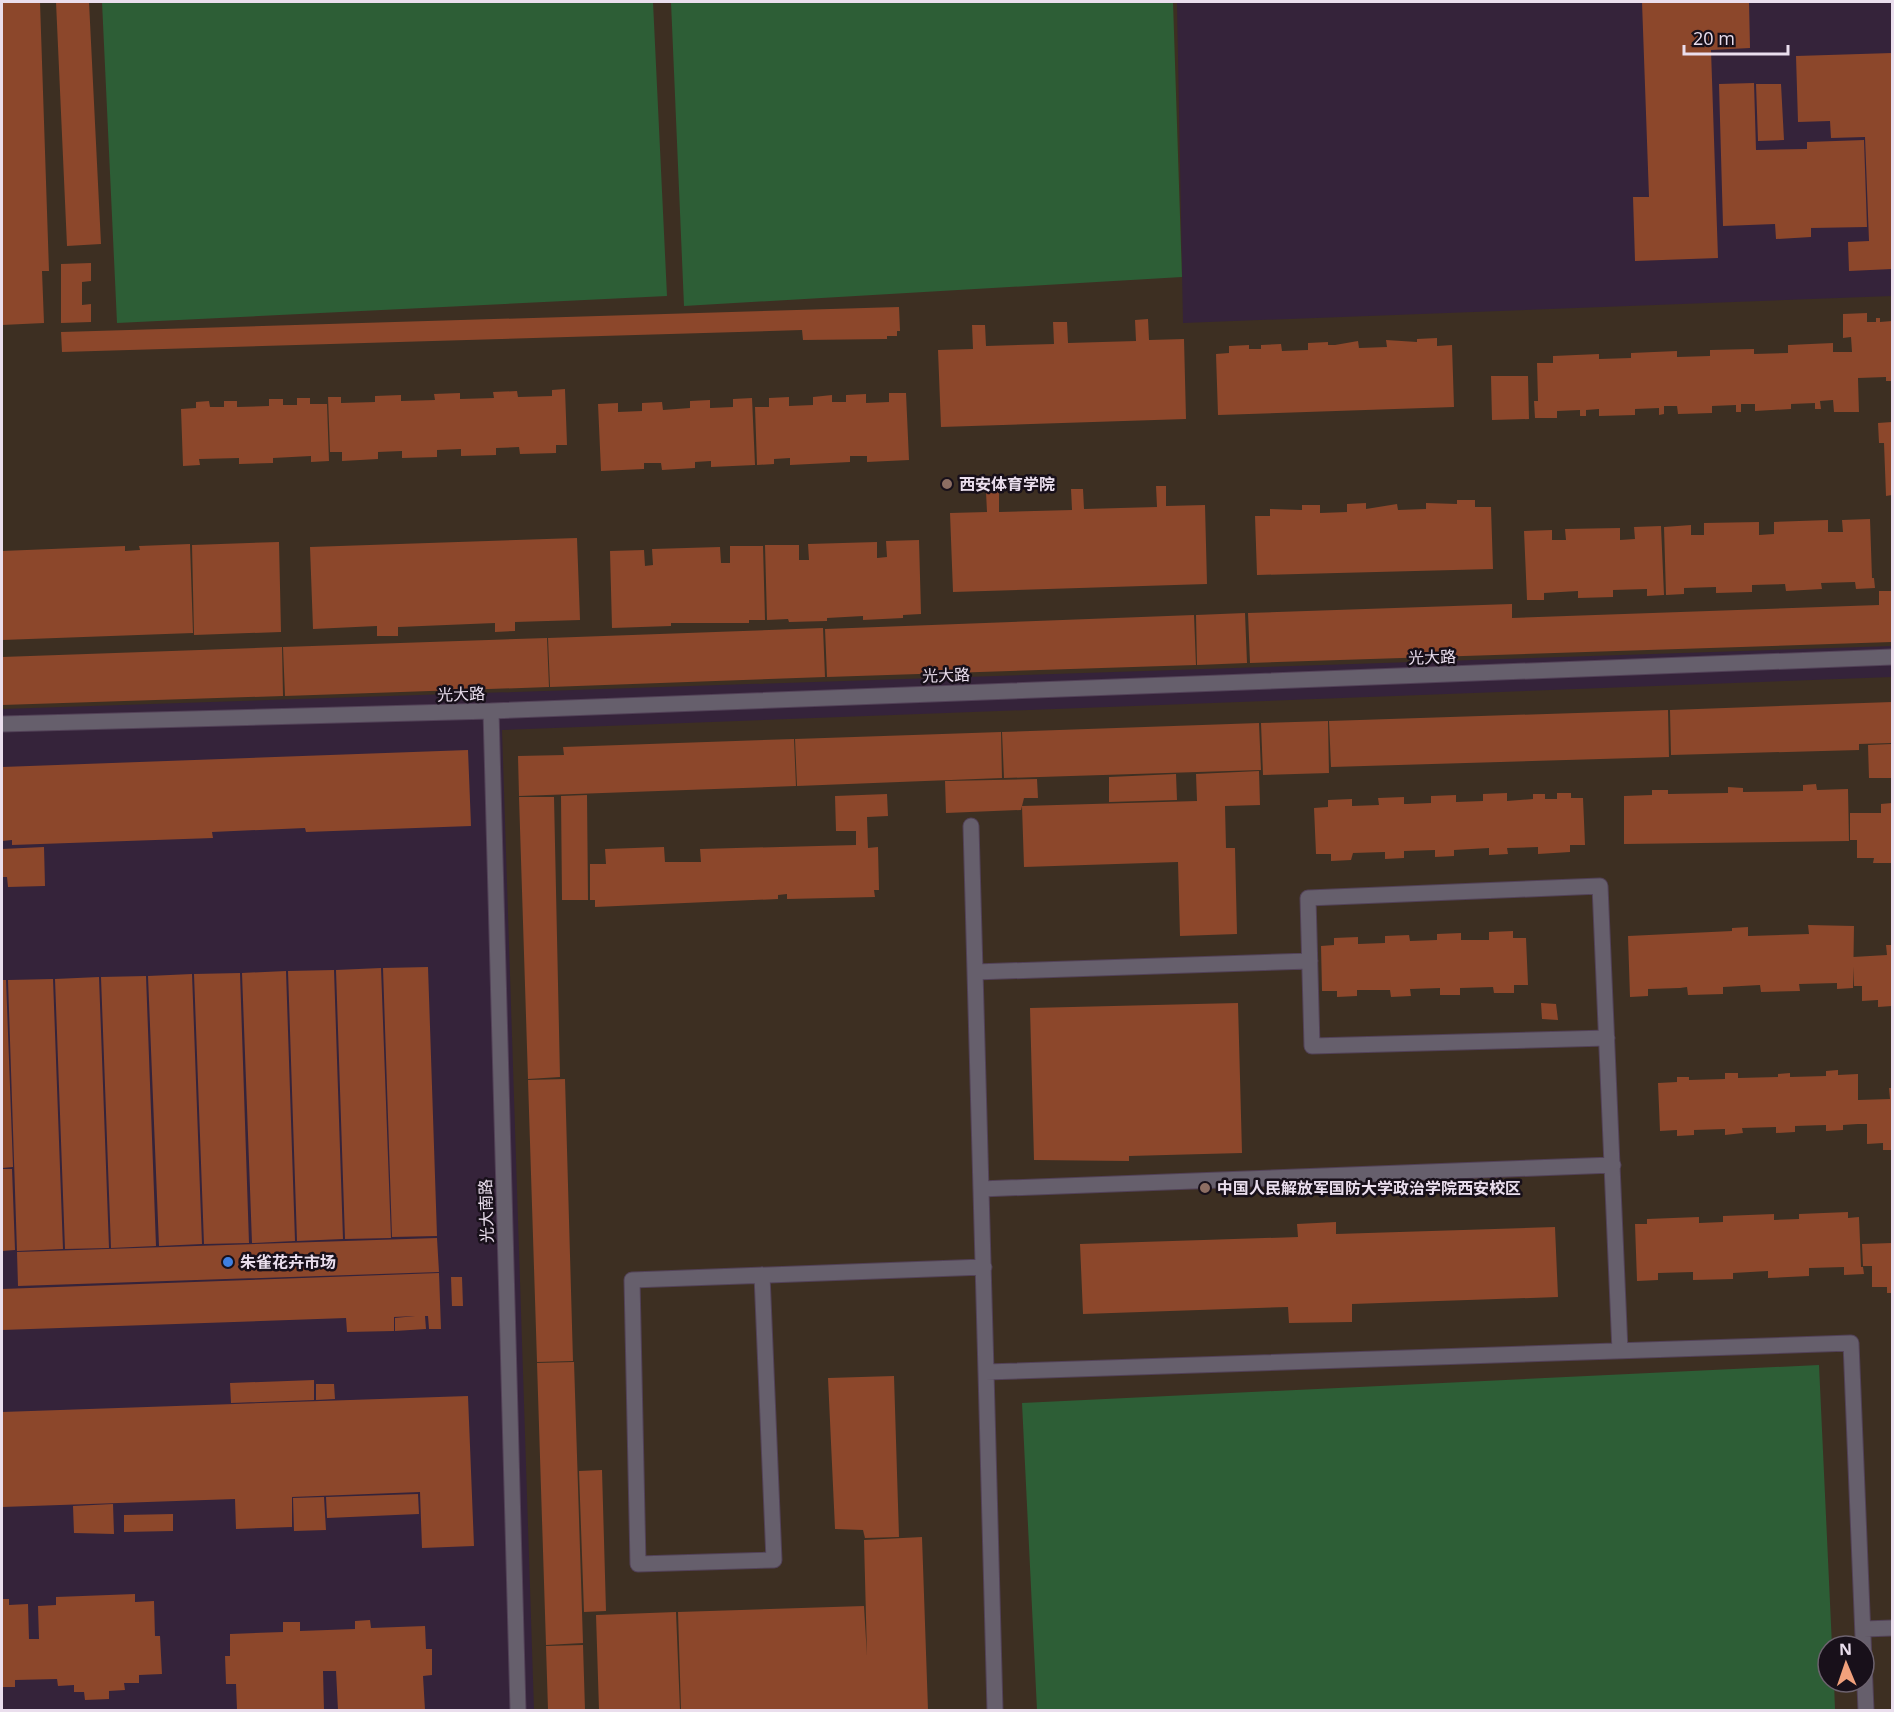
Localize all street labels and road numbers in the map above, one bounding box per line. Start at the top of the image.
street label: 光大路 [1408,645,1456,669]
street label: 光大路 [922,663,970,687]
street label: 光大路 [437,682,485,706]
street label: 光大南路 [474,1179,498,1243]

